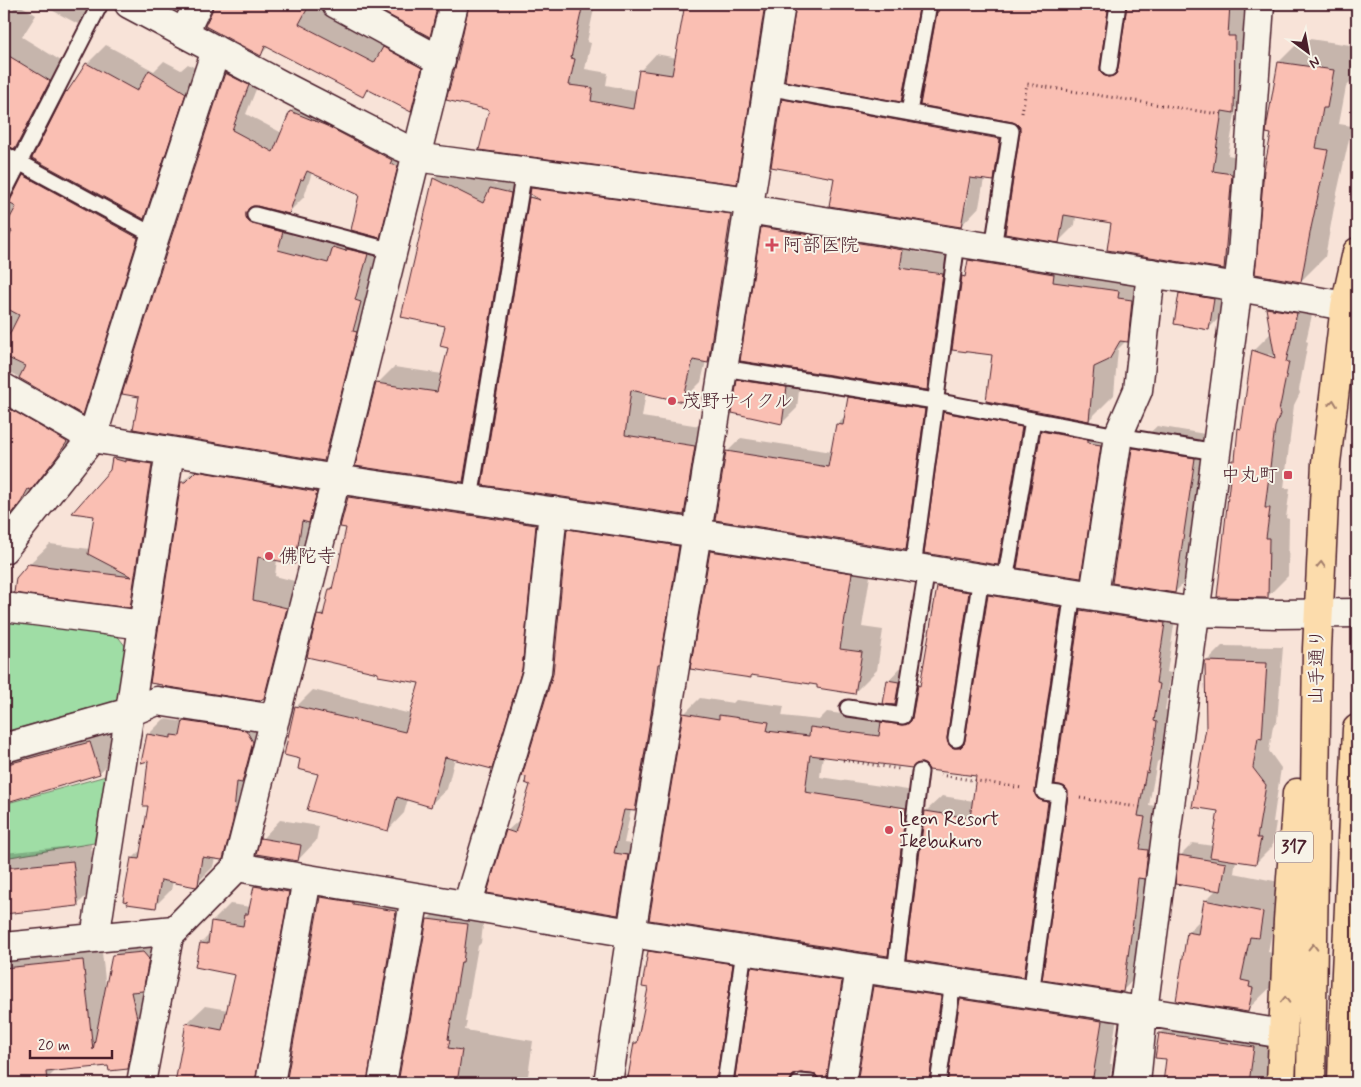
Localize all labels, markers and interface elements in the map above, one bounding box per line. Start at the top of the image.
north arrow [1284,28,1334,78]
text: N [1306,52,1323,72]
place label: 阿部医院 [783,233,859,258]
marker: 阿部医院 [765,238,779,252]
place label: 茂野サイクル [682,389,793,414]
marker: 茂野サイクル [666,395,678,407]
one-way arrow [1327,399,1338,407]
place label: 中丸町 [1221,463,1278,488]
marker: 中丸町 [1282,469,1294,481]
place label: 佛陀寺 [279,544,336,569]
marker: 佛陀寺 [263,550,275,562]
one-way arrow [1315,561,1326,569]
street label: 山手通り [1304,629,1330,705]
place label: Leon Resort Ikebukuro [899,807,999,854]
marker: Leon Resort Ikebukuro [883,824,895,836]
road number: 317 [1275,832,1313,862]
one-way arrow [1307,943,1318,951]
one-way arrow [1279,995,1290,1003]
scale bar [30,1027,112,1059]
text: 20 m [38,1036,70,1056]

